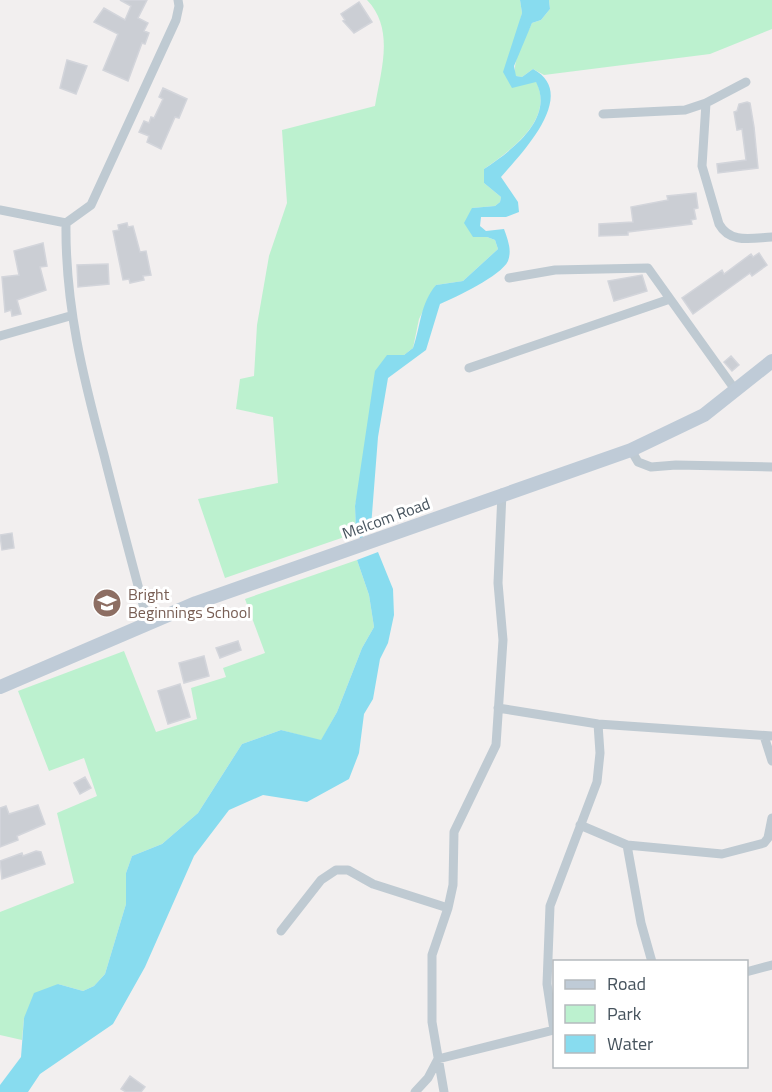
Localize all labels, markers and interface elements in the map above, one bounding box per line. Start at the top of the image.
street label: Melcom Road [339,491,433,545]
place label: Bright Beginnings School [128,582,251,624]
school or university icon: Bright Beginnings School [91,587,123,619]
legend [553,960,748,1068]
text: Road [607,970,646,997]
text: Park [607,1000,642,1027]
text: Water [607,1030,653,1057]

